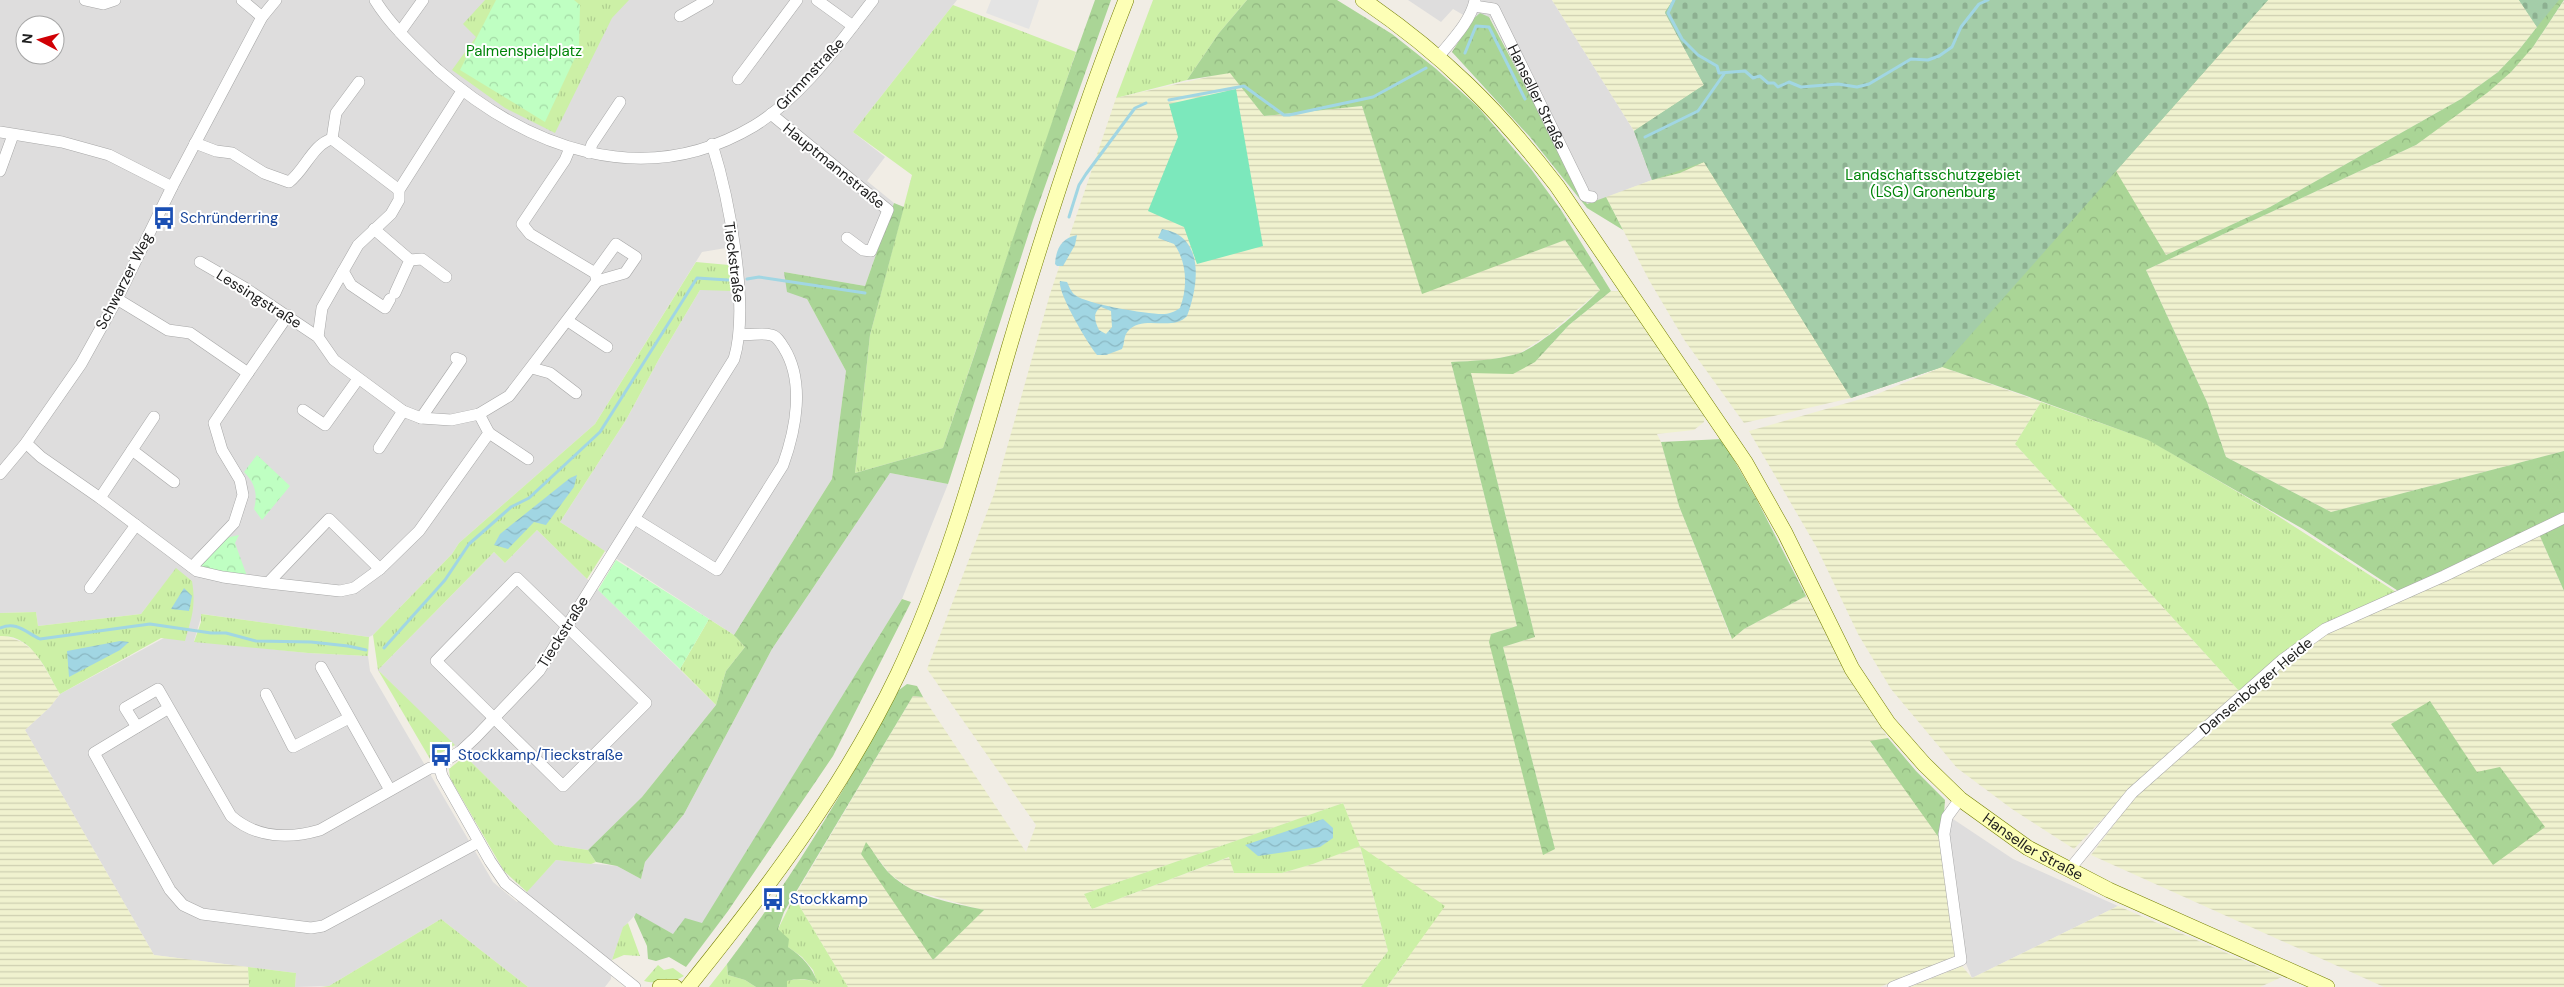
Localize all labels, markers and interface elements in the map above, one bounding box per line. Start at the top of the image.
north arrow [15,15,65,65]
text: N [18,33,37,45]
street label: Grimmstraße [771,33,849,115]
park label: Palmenspielplatz [466,41,582,61]
street label: Hanseller Straße [1503,41,1571,153]
street label: Hauptmannstraße [779,119,889,213]
park label: Landschaftsschutzgebiet (LSG) Gronenburg [1845,165,2021,202]
bus stop icon: Schründerring [151,205,177,231]
place label: Schründerring [180,208,278,228]
street label: Tieckstraße [719,220,749,304]
street label: Schwarzer Weg [91,229,157,333]
street label: Lessingstraße [213,265,305,333]
street label: Tieckstraße [533,592,593,672]
street label: Dansenbörger Heide [2195,633,2317,739]
bus stop icon: Stockkamp/Tieckstraße [428,742,454,768]
place label: Stockkamp/Tieckstraße [458,745,623,765]
street label: Hanseller Straße [1979,808,2086,885]
bus stop icon: Stockkamp [760,886,786,912]
place label: Stockkamp [790,889,868,909]

